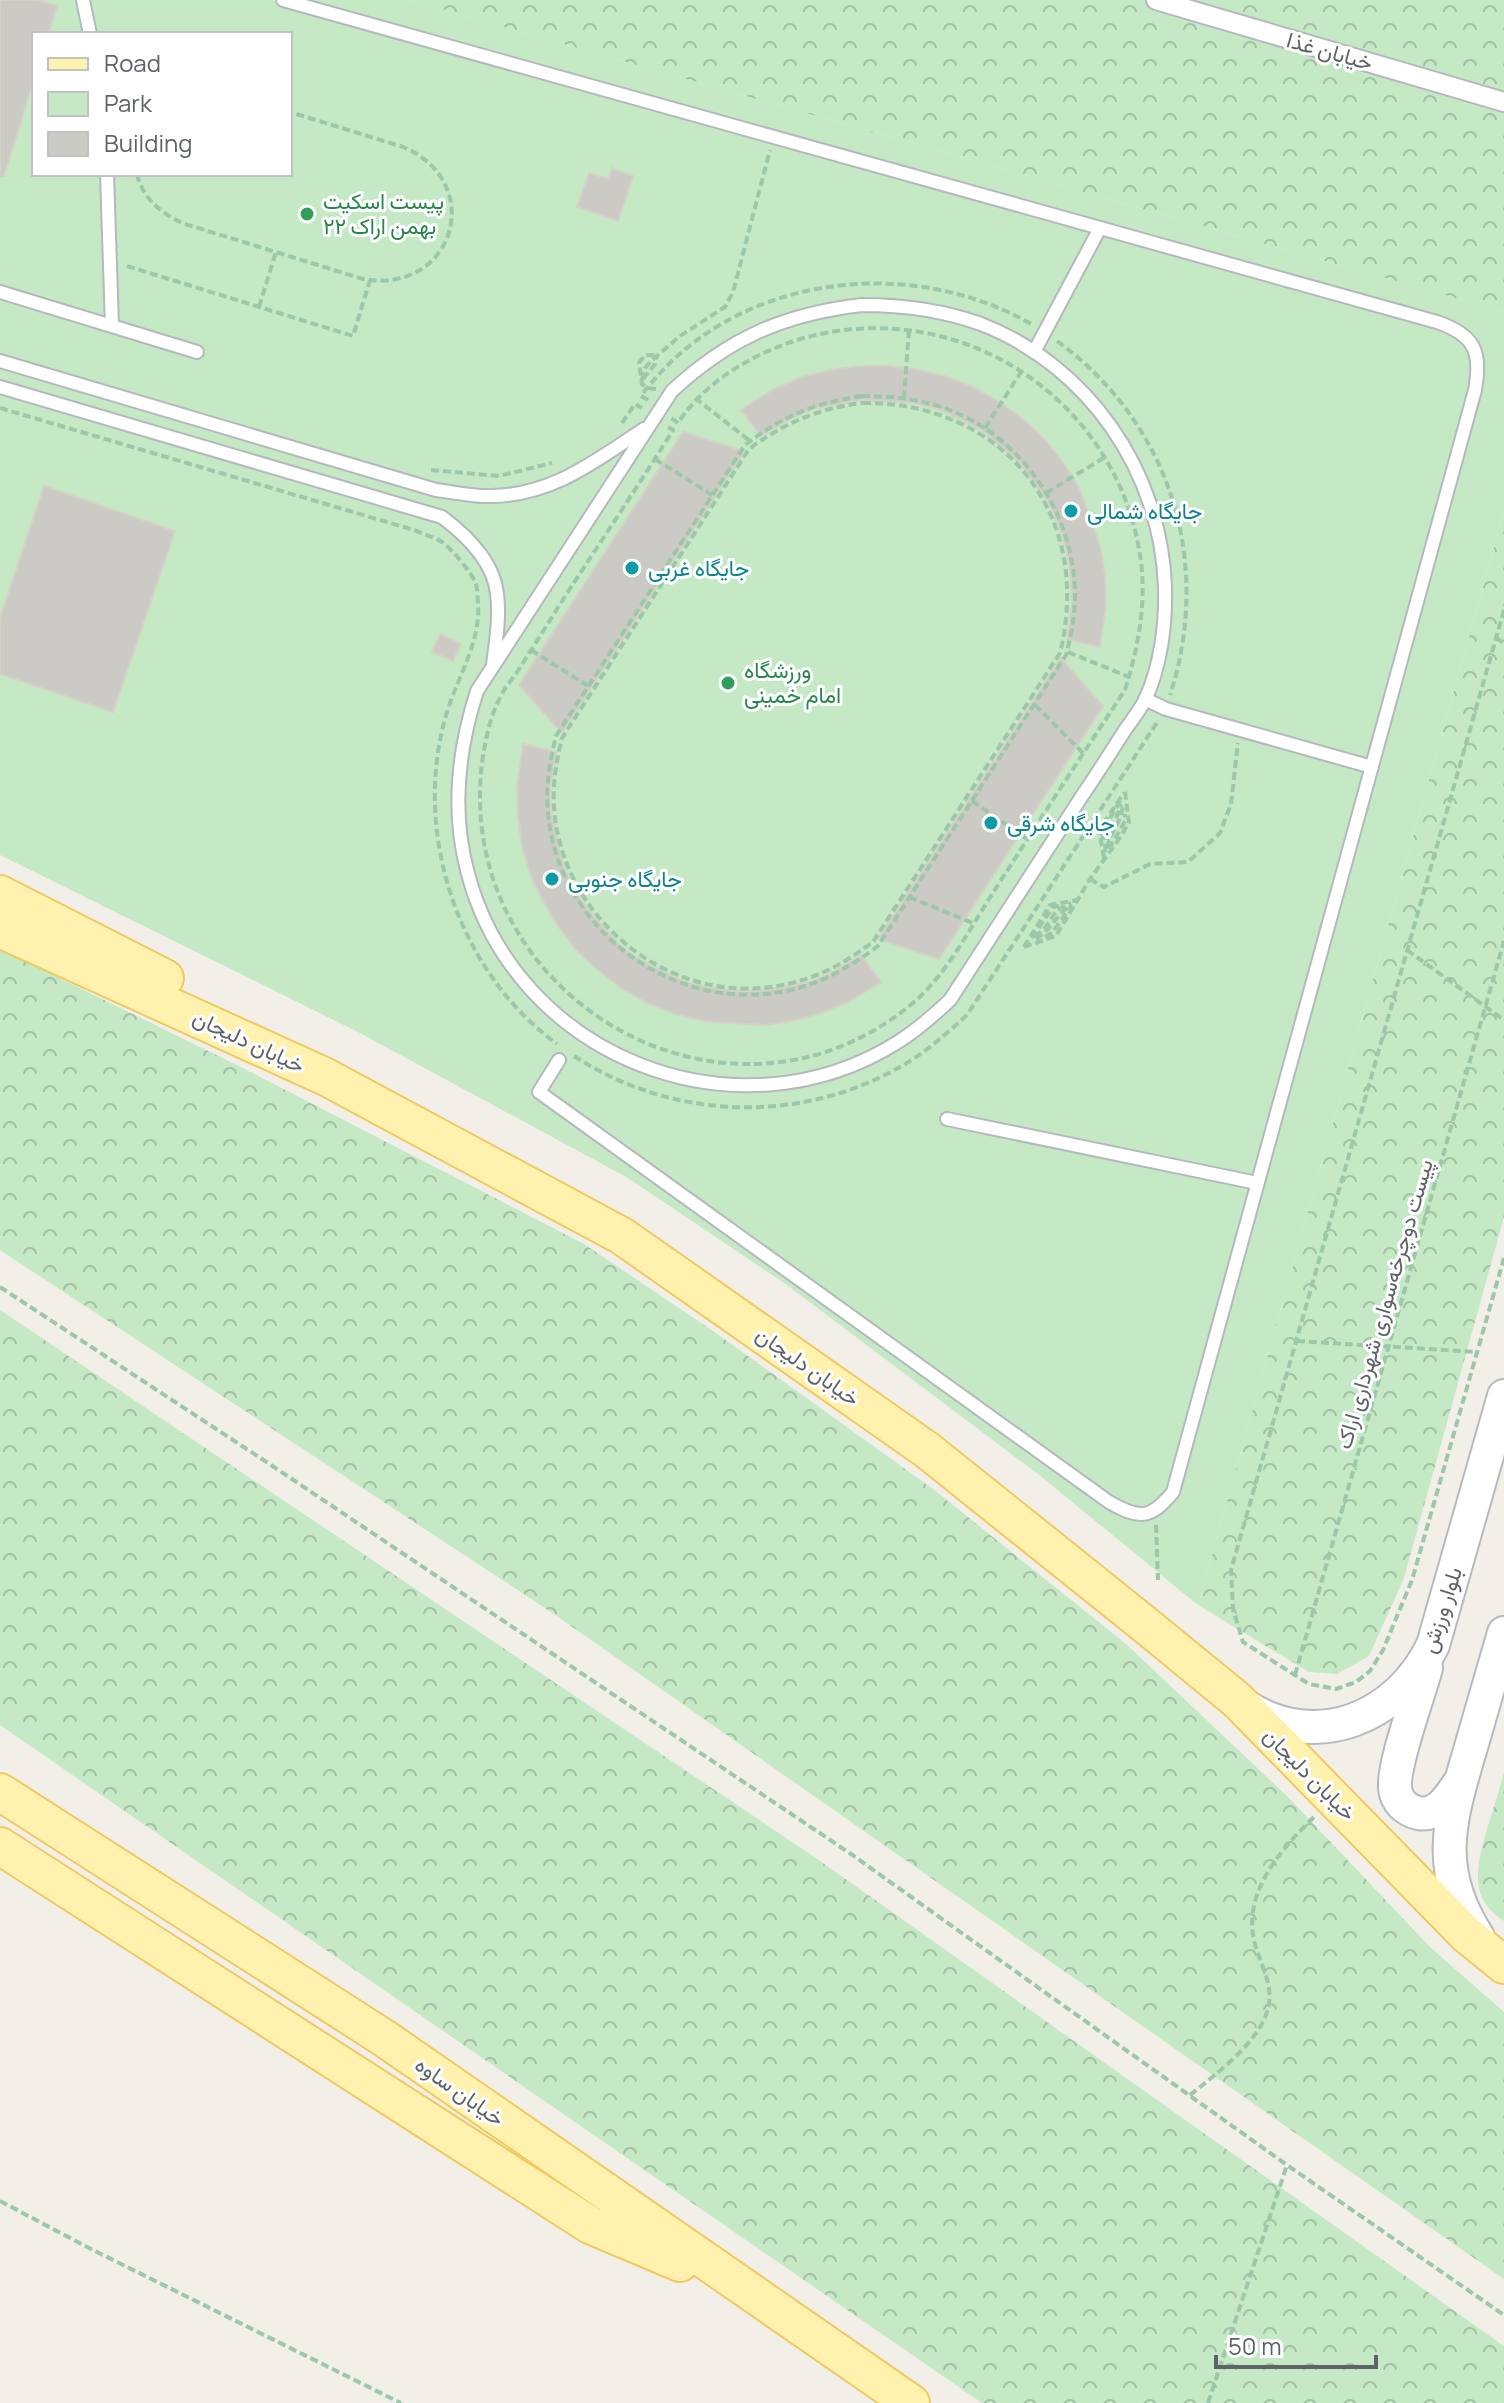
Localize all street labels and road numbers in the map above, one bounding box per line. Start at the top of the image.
street label: خیابان غذا [1283,24,1377,78]
street label: خیابان دلیجان [188,1002,310,1080]
street label: پیست دوچرخه‌سواری شهرداری اراک [1328,1156,1440,1452]
street label: خیابان دلیجان [750,1319,866,1413]
street label: بلوار ورزش [1413,1563,1469,1657]
street label: خیابان دلیجان [1257,1721,1363,1827]
street label: خیابان ساوه [409,2049,511,2133]

